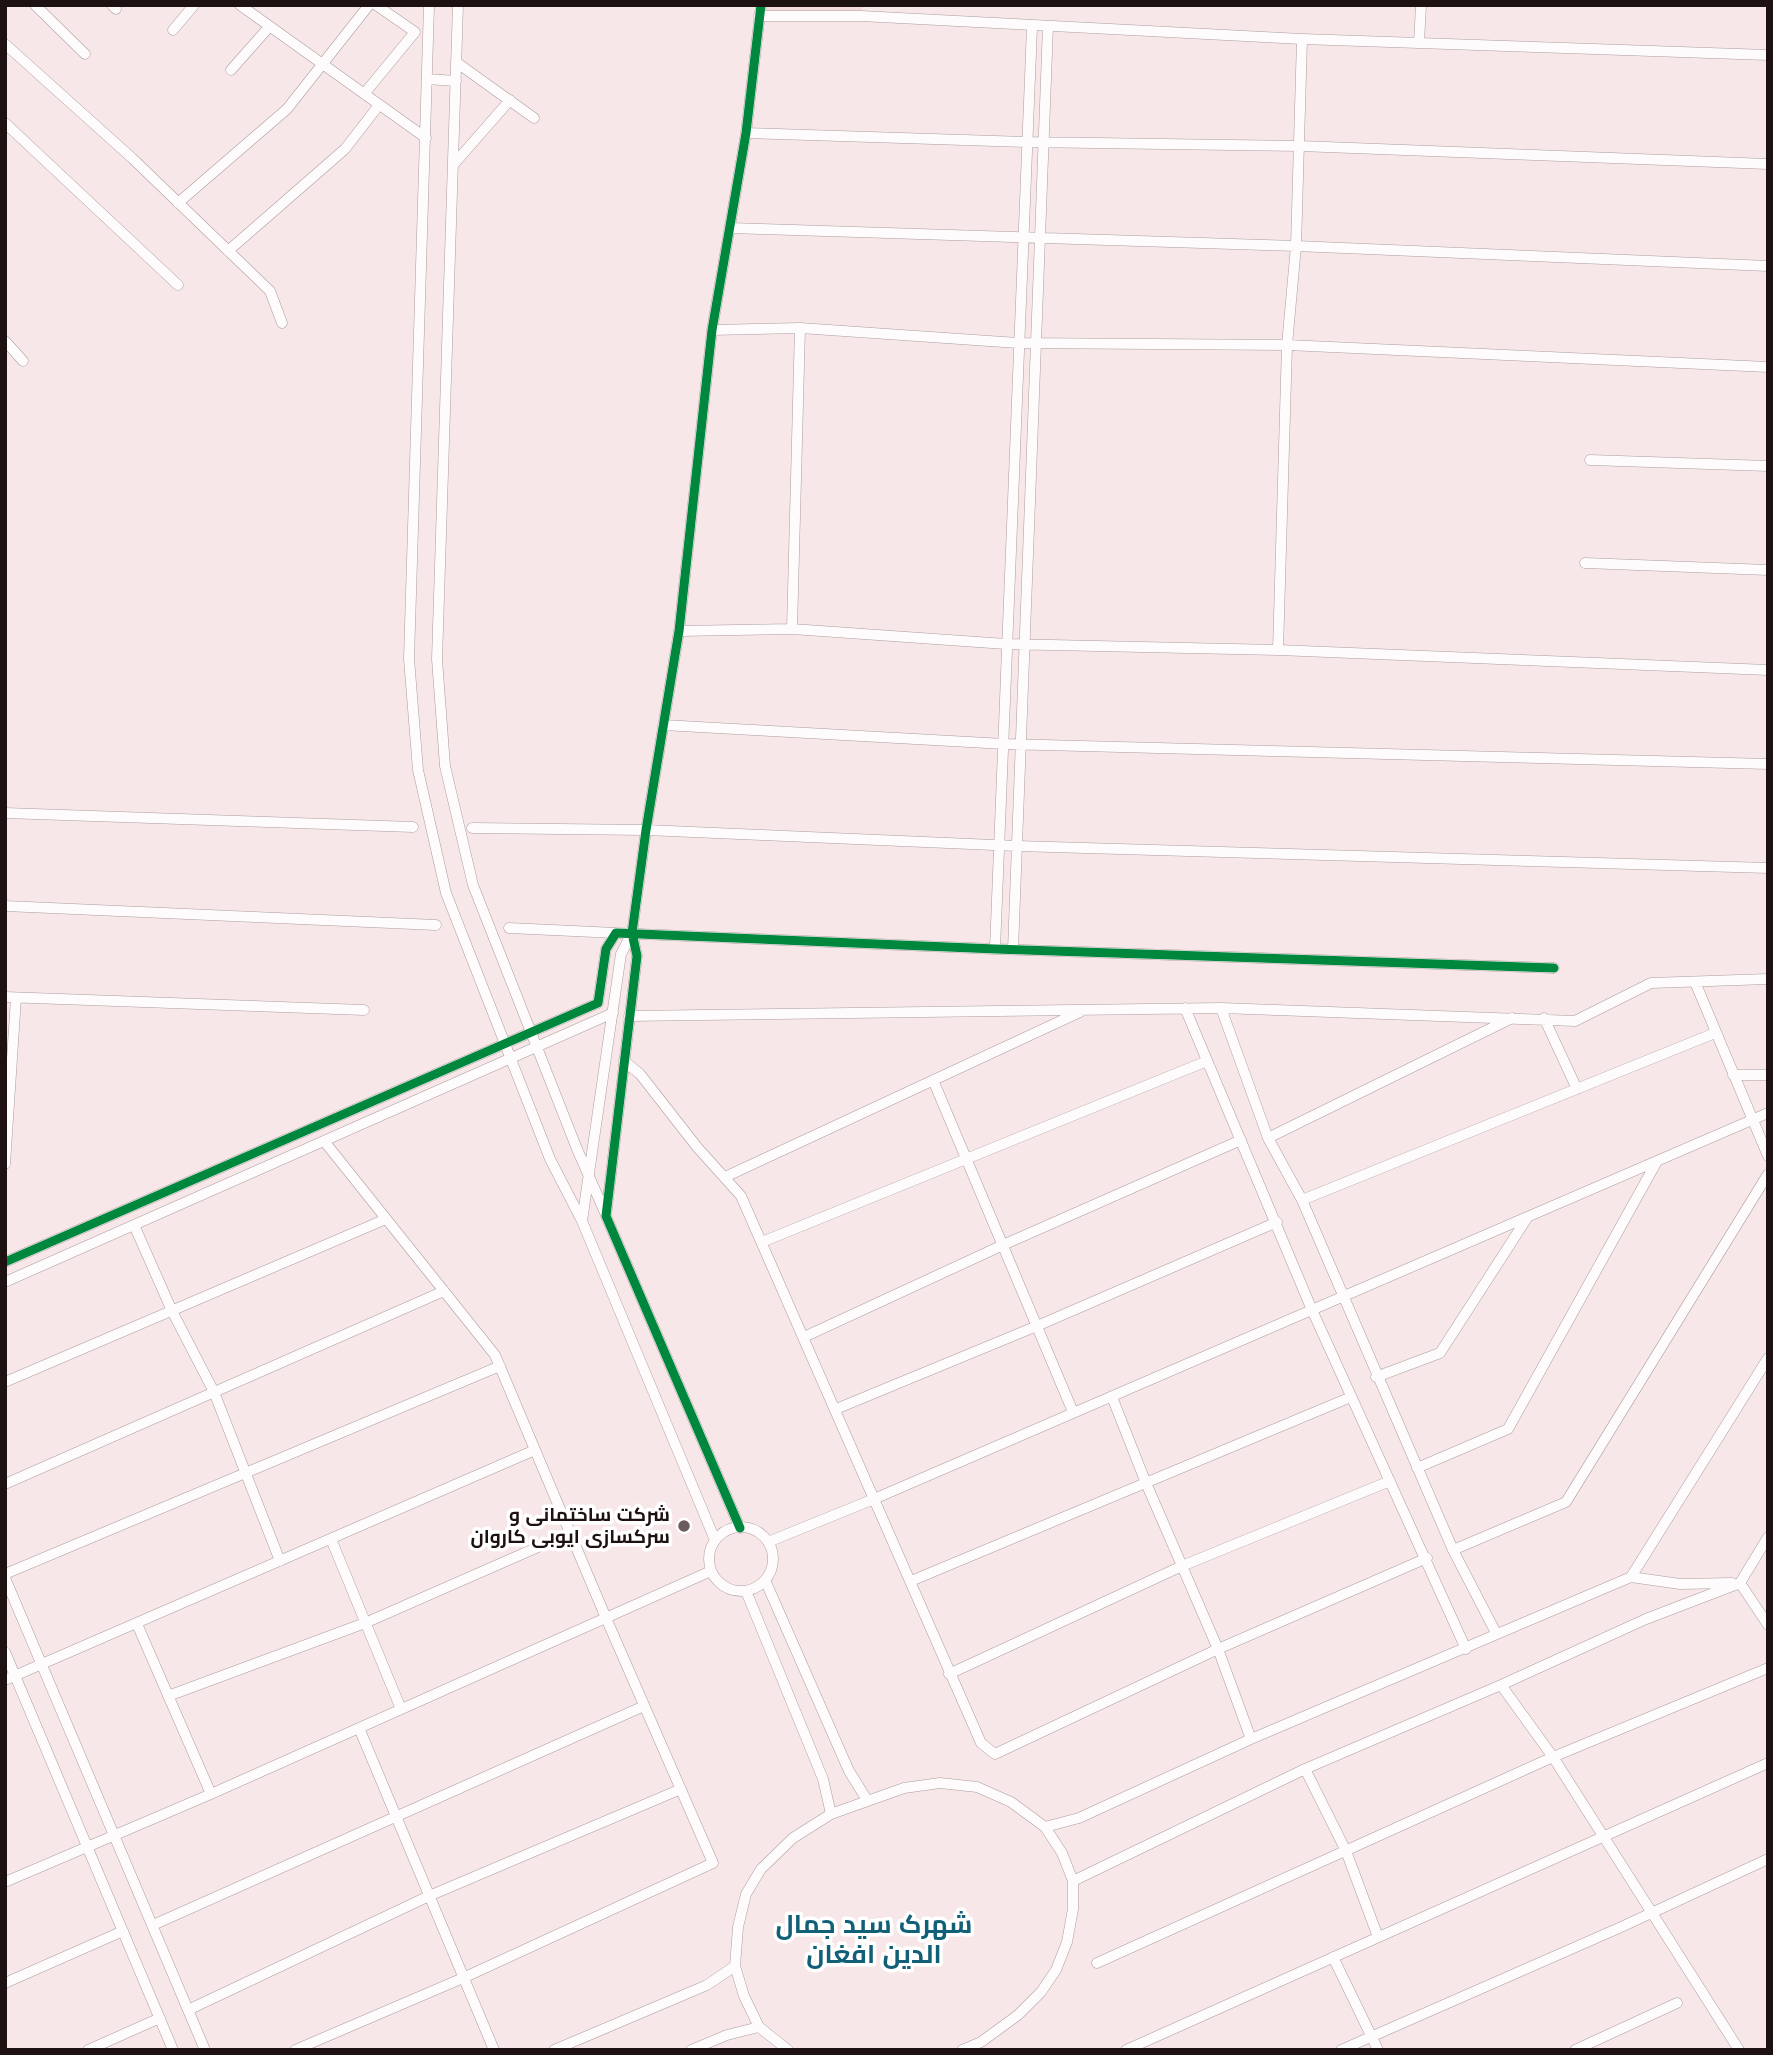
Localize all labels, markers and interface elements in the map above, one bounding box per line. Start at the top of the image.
place label: شرکت ساختمانی و سرکسازی ایوبی کاروان [471,1504,670,1548]
marker: شرکت ساختمانی و سرکسازی ایوبی کاروان [676,1518,692,1534]
district label: شهرک سید جمال الدین افغان [776,1909,972,1970]

